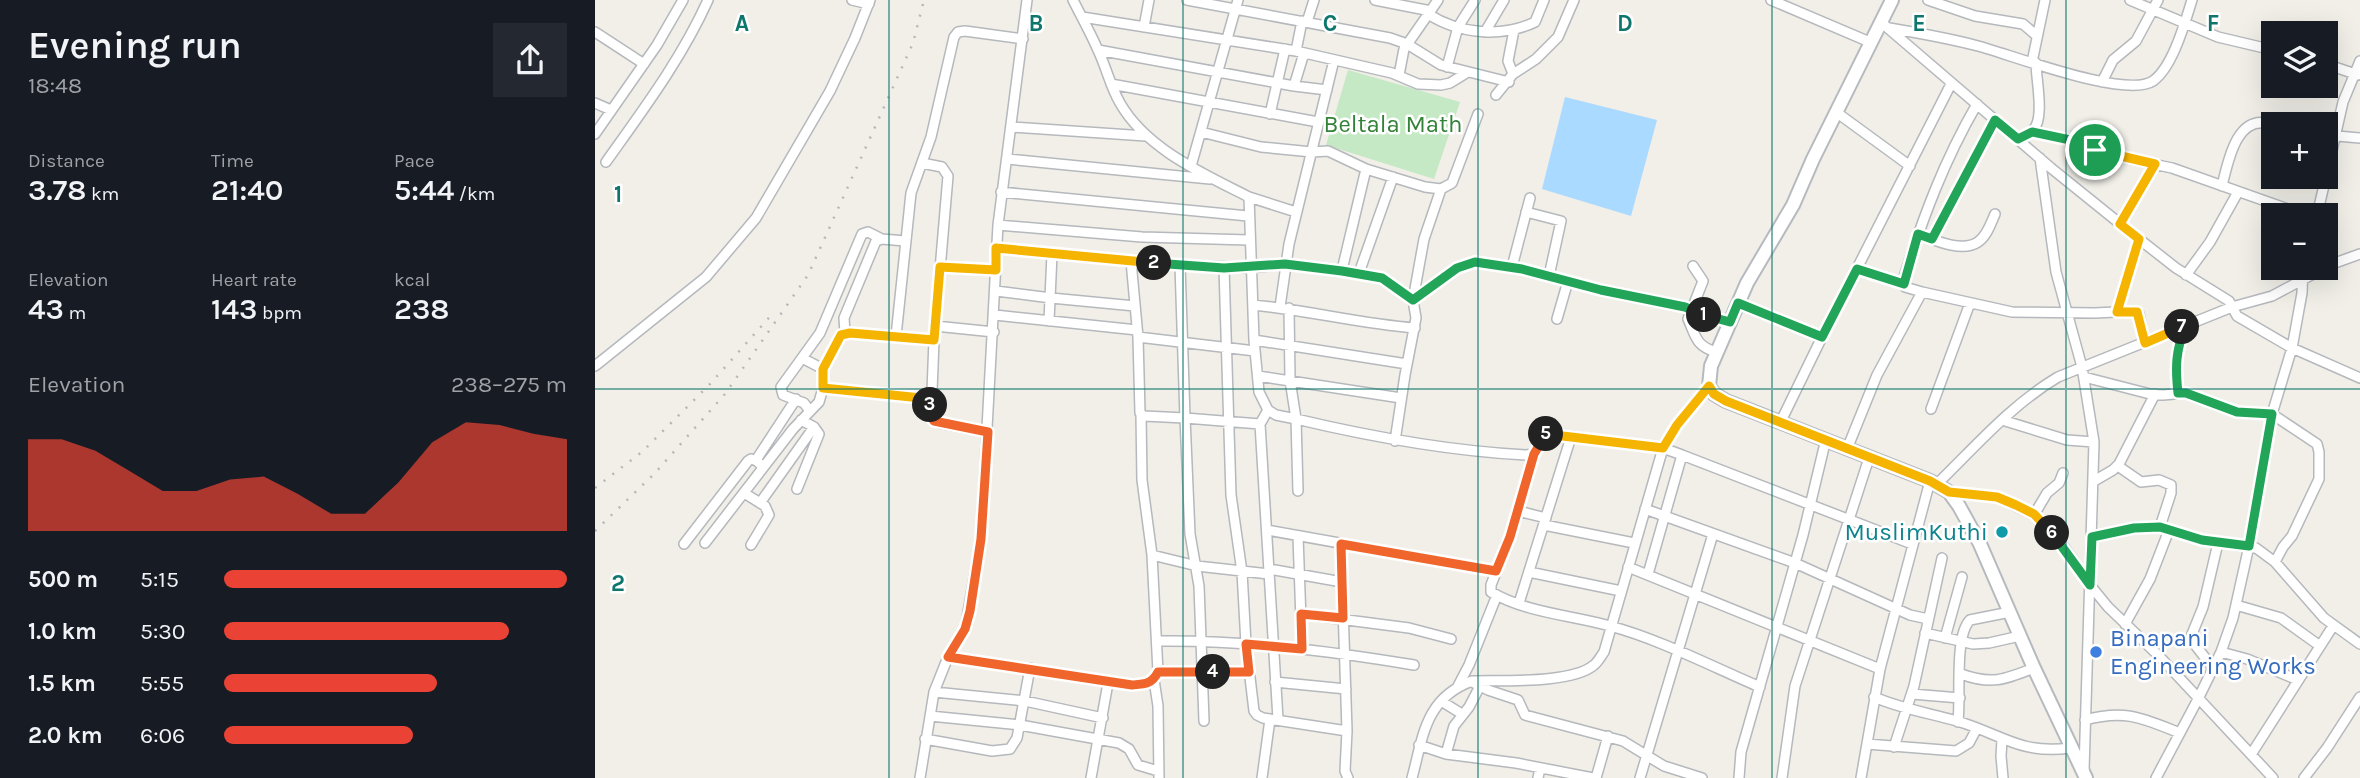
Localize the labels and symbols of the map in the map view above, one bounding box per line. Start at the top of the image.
text: A [735,10,749,37]
text: B [1029,10,1043,37]
text: C [1323,10,1337,37]
text: D [1617,10,1633,37]
text: E [1912,10,1926,37]
text: F [2207,10,2219,37]
park label: Beltala Math [1324,110,1462,138]
pin [2065,120,2125,180]
text: 1 [614,181,622,208]
pin: 2 [1137,246,1171,280]
pin: 1 [1687,298,1721,332]
pin: 7 [2165,310,2199,344]
pin: 3 [913,388,947,422]
pin: 5 [1529,416,1563,452]
pin: 6 [2035,516,2069,550]
place label: MuslimKuthi [1844,518,1988,546]
marker: MuslimKuthi [1994,524,2010,540]
text: 2 [611,570,625,597]
place label: Binapani Engineering Works [2110,624,2316,680]
marker: Binapani Engineering Works [2088,644,2104,660]
pin: 4 [1195,654,1231,690]

